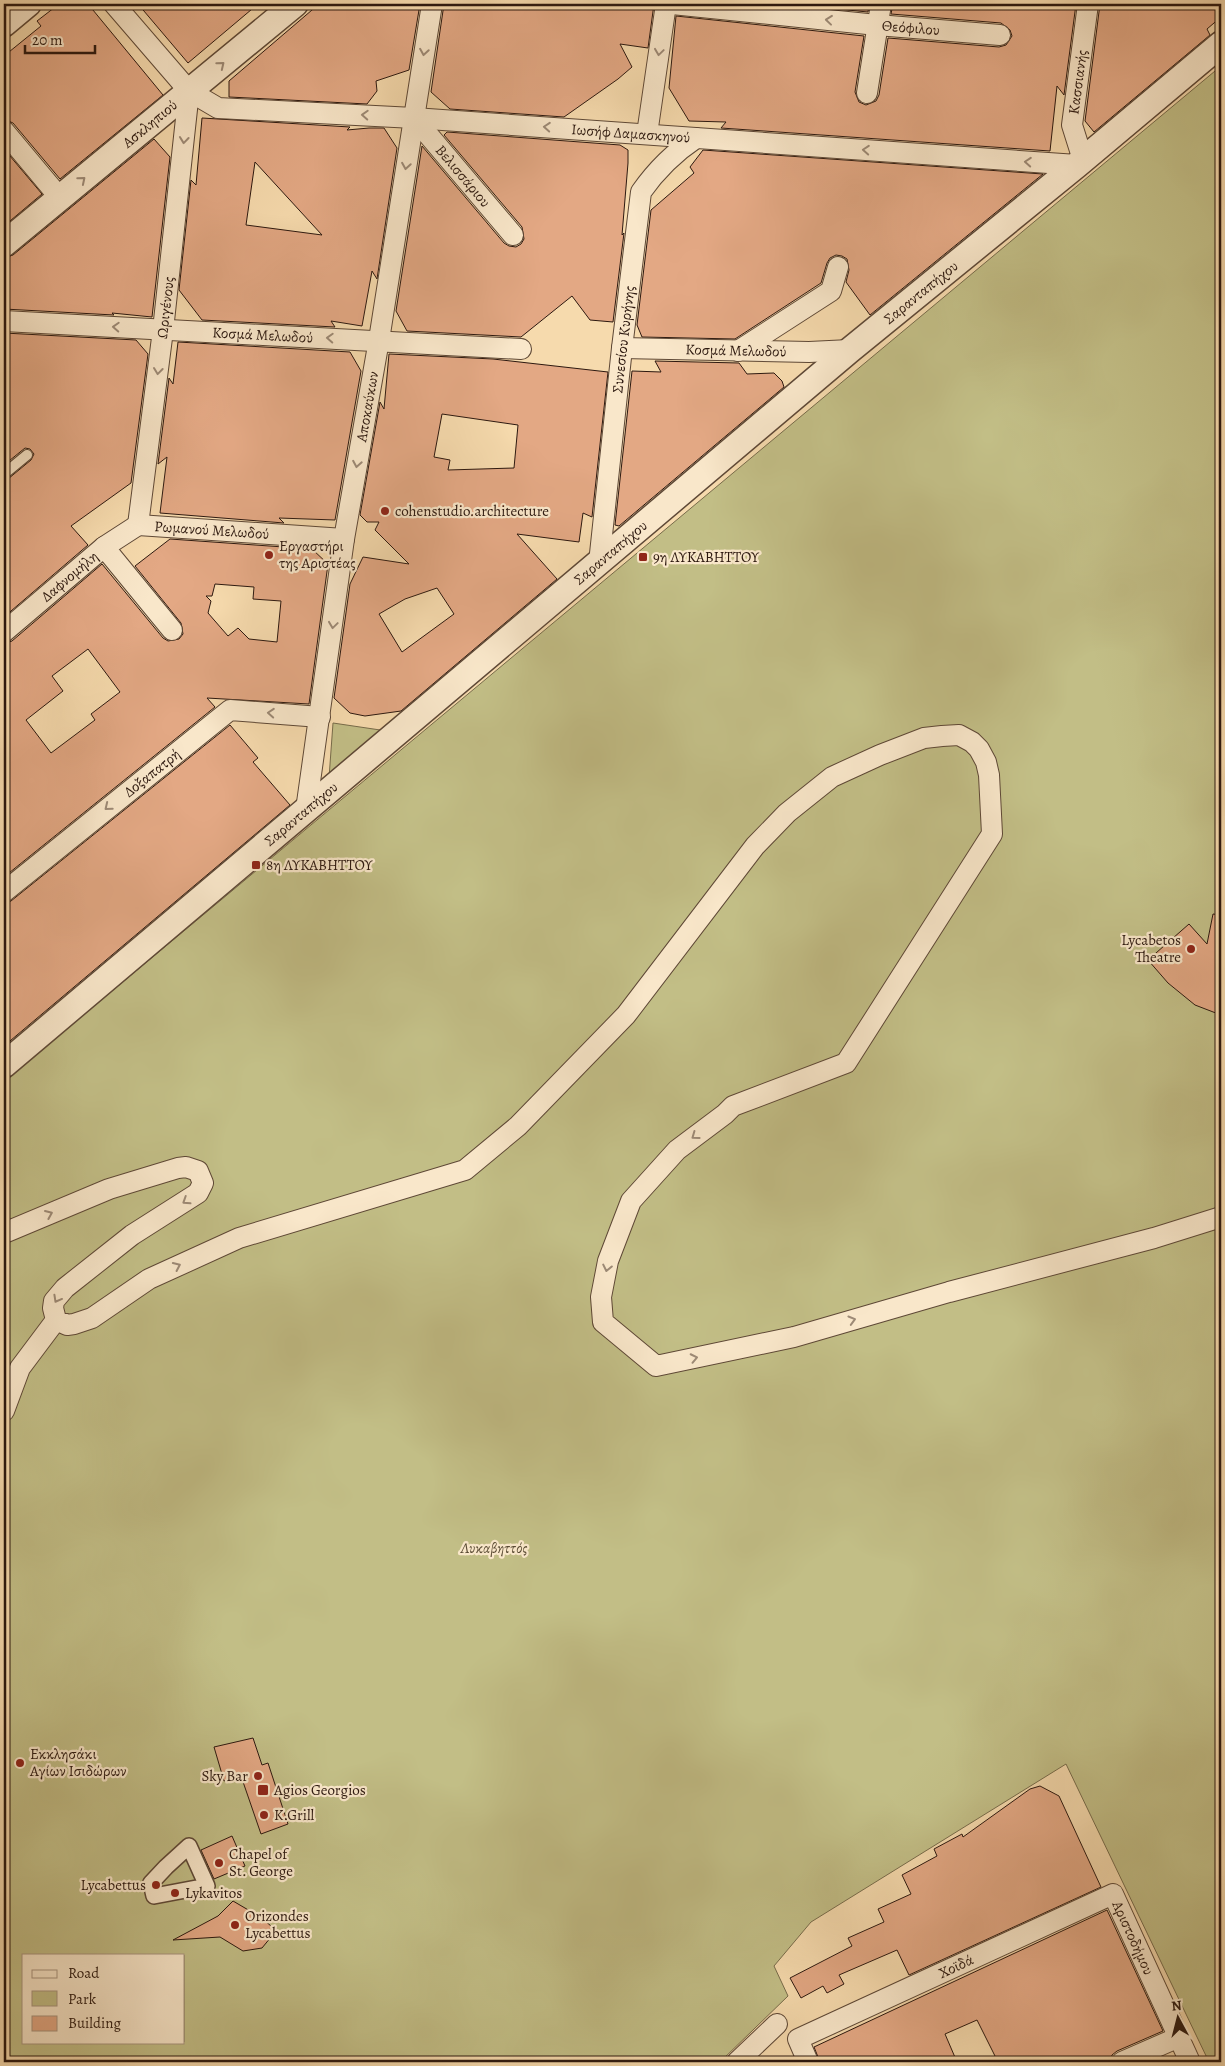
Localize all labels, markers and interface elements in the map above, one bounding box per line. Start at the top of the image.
one-way arrow [825,15,833,26]
street label: Θεόφιλου [881,15,941,40]
scale bar [25,22,95,54]
text: 20 m [32,30,63,50]
one-way arrow [420,48,430,56]
one-way arrow [654,48,665,56]
street label: Κασσιανής [1064,49,1092,116]
one-way arrow [215,63,224,71]
street label: Ασκληπιού [117,95,182,153]
one-way arrow [361,110,369,121]
street label: Ιωσήφ Δαμασκηνού [571,119,691,148]
one-way arrow [542,122,550,133]
one-way arrow [179,136,190,144]
street label: Βελισσάριου [431,141,495,212]
one-way arrow [862,145,870,156]
one-way arrow [1024,157,1032,168]
one-way arrow [402,162,412,170]
one-way arrow [76,177,85,185]
street label: Σαρανταπήχου [879,256,962,329]
street label: Ωριγένους [152,276,179,340]
street label: Συνεσίου Κυρήνης [607,285,640,394]
one-way arrow [111,322,119,333]
street label: Κοσμά Μελωδού [212,322,314,348]
one-way arrow [326,333,334,343]
street label: Κοσμά Μελωδού [685,339,787,362]
one-way arrow [153,367,164,375]
street label: Αποκαύκων [351,370,383,444]
one-way arrow [353,460,363,469]
place label: cohenstudio.architecture [395,501,549,521]
marker: cohenstudio.architecture [379,505,391,517]
street label: Ρωμανού Μελωδού [154,516,270,544]
street label: Σαρανταπήχου [569,516,651,589]
place label: Εργαστήρι της Αριστέας [279,536,356,573]
street label: Δαφνομήλη [37,546,102,606]
place label: 9η ΛΥΚΑΒΗΤΤΟΥ [653,547,760,567]
marker: Εργαστήρι της Αριστέας [263,549,275,561]
marker: 9η ΛΥΚΑΒΗΤΤΟΥ [637,551,649,563]
one-way arrow [328,621,338,629]
one-way arrow [267,708,275,719]
street label: Δοξαπατρή [120,744,184,802]
street label: Σαρανταπήχου [260,777,342,851]
one-way arrow [105,802,114,810]
place label: 8η ΛΥΚΑΒΗΤΤΟΥ [266,855,373,875]
marker: 8η ΛΥΚΑΒΗΤΤΟΥ [250,859,262,871]
place label: Lycabetos Theatre [1121,930,1181,967]
marker: Lycabetos Theatre [1185,943,1197,955]
one-way arrow [691,1130,701,1139]
one-way arrow [182,1195,191,1205]
one-way arrow [44,1210,53,1221]
one-way arrow [172,1262,181,1272]
one-way arrow [602,1263,613,1272]
one-way arrow [54,1293,64,1302]
one-way arrow [847,1316,855,1326]
one-way arrow [690,1353,698,1364]
park label: Λυκαβηττός [460,1538,527,1558]
place label: Εκκλησάκι Αγίων Ισιδώρων [29,1744,126,1781]
marker: Εκκλησάκι Αγίων Ισιδώρων [14,1757,26,1769]
place label: Sky Bar [201,1766,248,1786]
marker: Sky Bar [252,1770,264,1782]
place label: Agios Georgios [273,1780,366,1800]
marker: Agios Georgios [256,1783,270,1797]
place label: K.Grill [274,1805,315,1825]
marker: K.Grill [258,1809,270,1821]
place label: Chapel of St. George [229,1844,293,1881]
marker: Chapel of St. George [213,1857,225,1869]
place label: Lycabettus [81,1875,146,1895]
marker: Lycabettus [150,1879,162,1891]
place label: Lykavitos [185,1883,242,1903]
marker: Lykavitos [169,1887,181,1899]
street label: Αριστοδήμου [1107,1896,1159,1978]
place label: Orizondes Lycabettus [245,1906,310,1943]
marker: Orizondes Lycabettus [229,1919,241,1931]
street label: Χοϊδά [935,1950,977,1983]
legend [22,1954,185,2044]
text: Road [68,1963,100,1983]
text: Park [68,1989,97,2009]
north arrow [1152,1994,1202,2044]
text: N [1170,1996,1183,2016]
text: Building [68,2013,121,2033]

